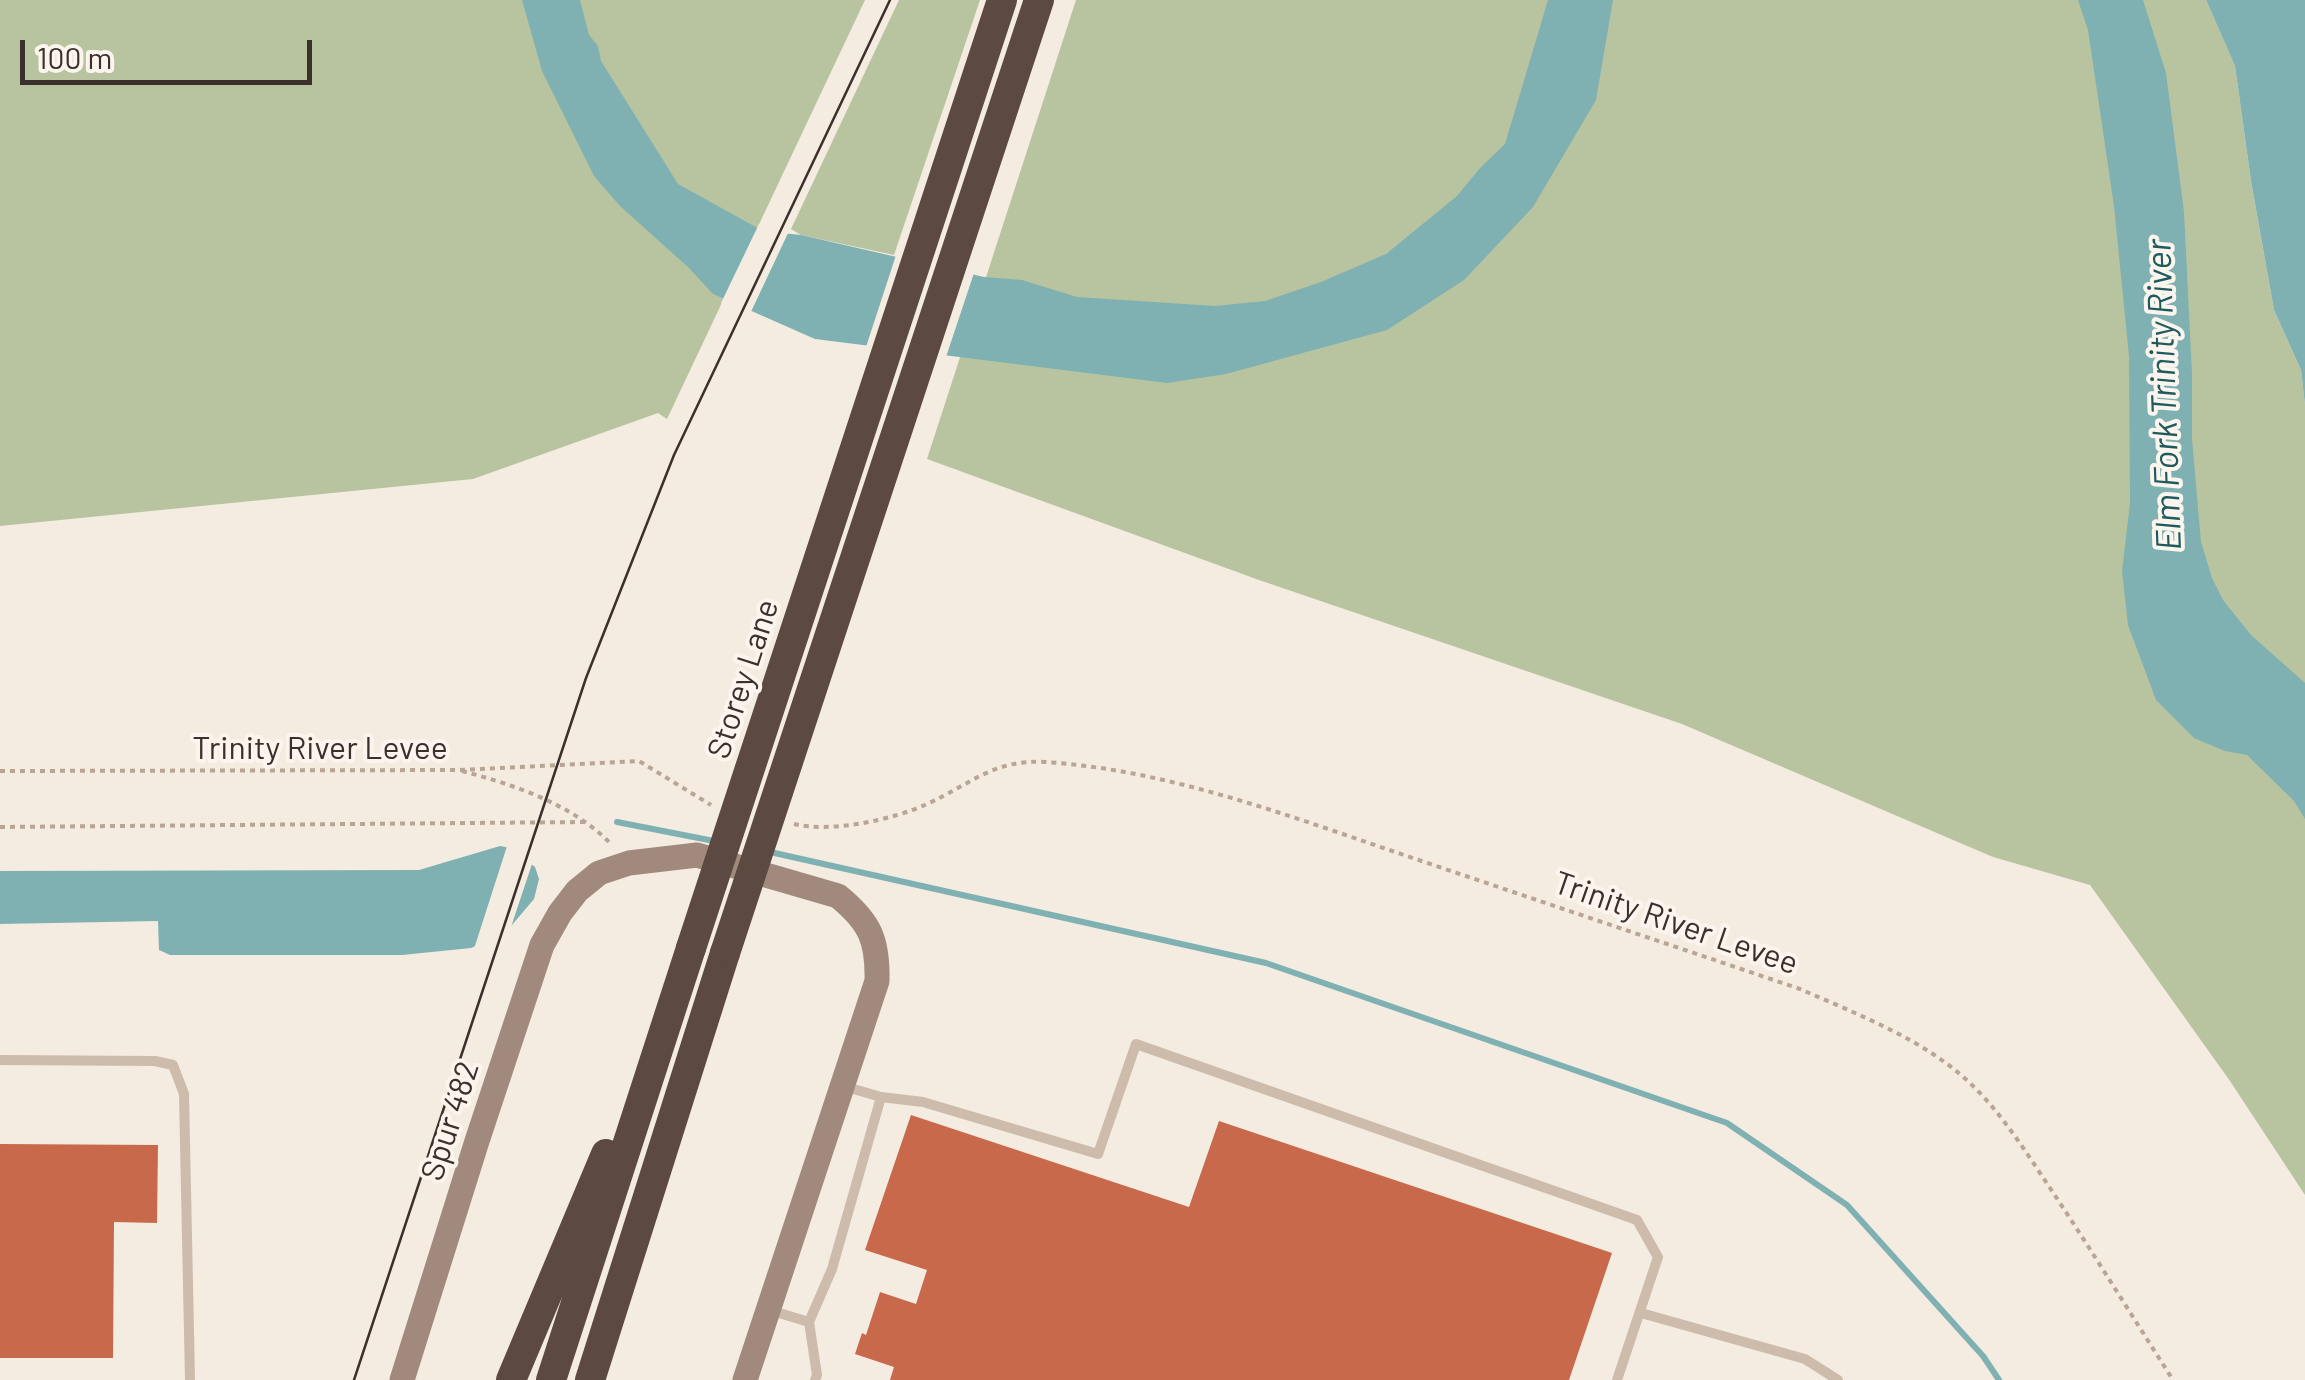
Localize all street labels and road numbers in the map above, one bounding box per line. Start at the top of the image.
street label: Storey Lane [699,595,787,763]
street label: Trinity River Levee [192,729,448,767]
street label: Trinity River Levee [1549,863,1803,983]
street label: Spur 482 [413,1057,487,1185]

